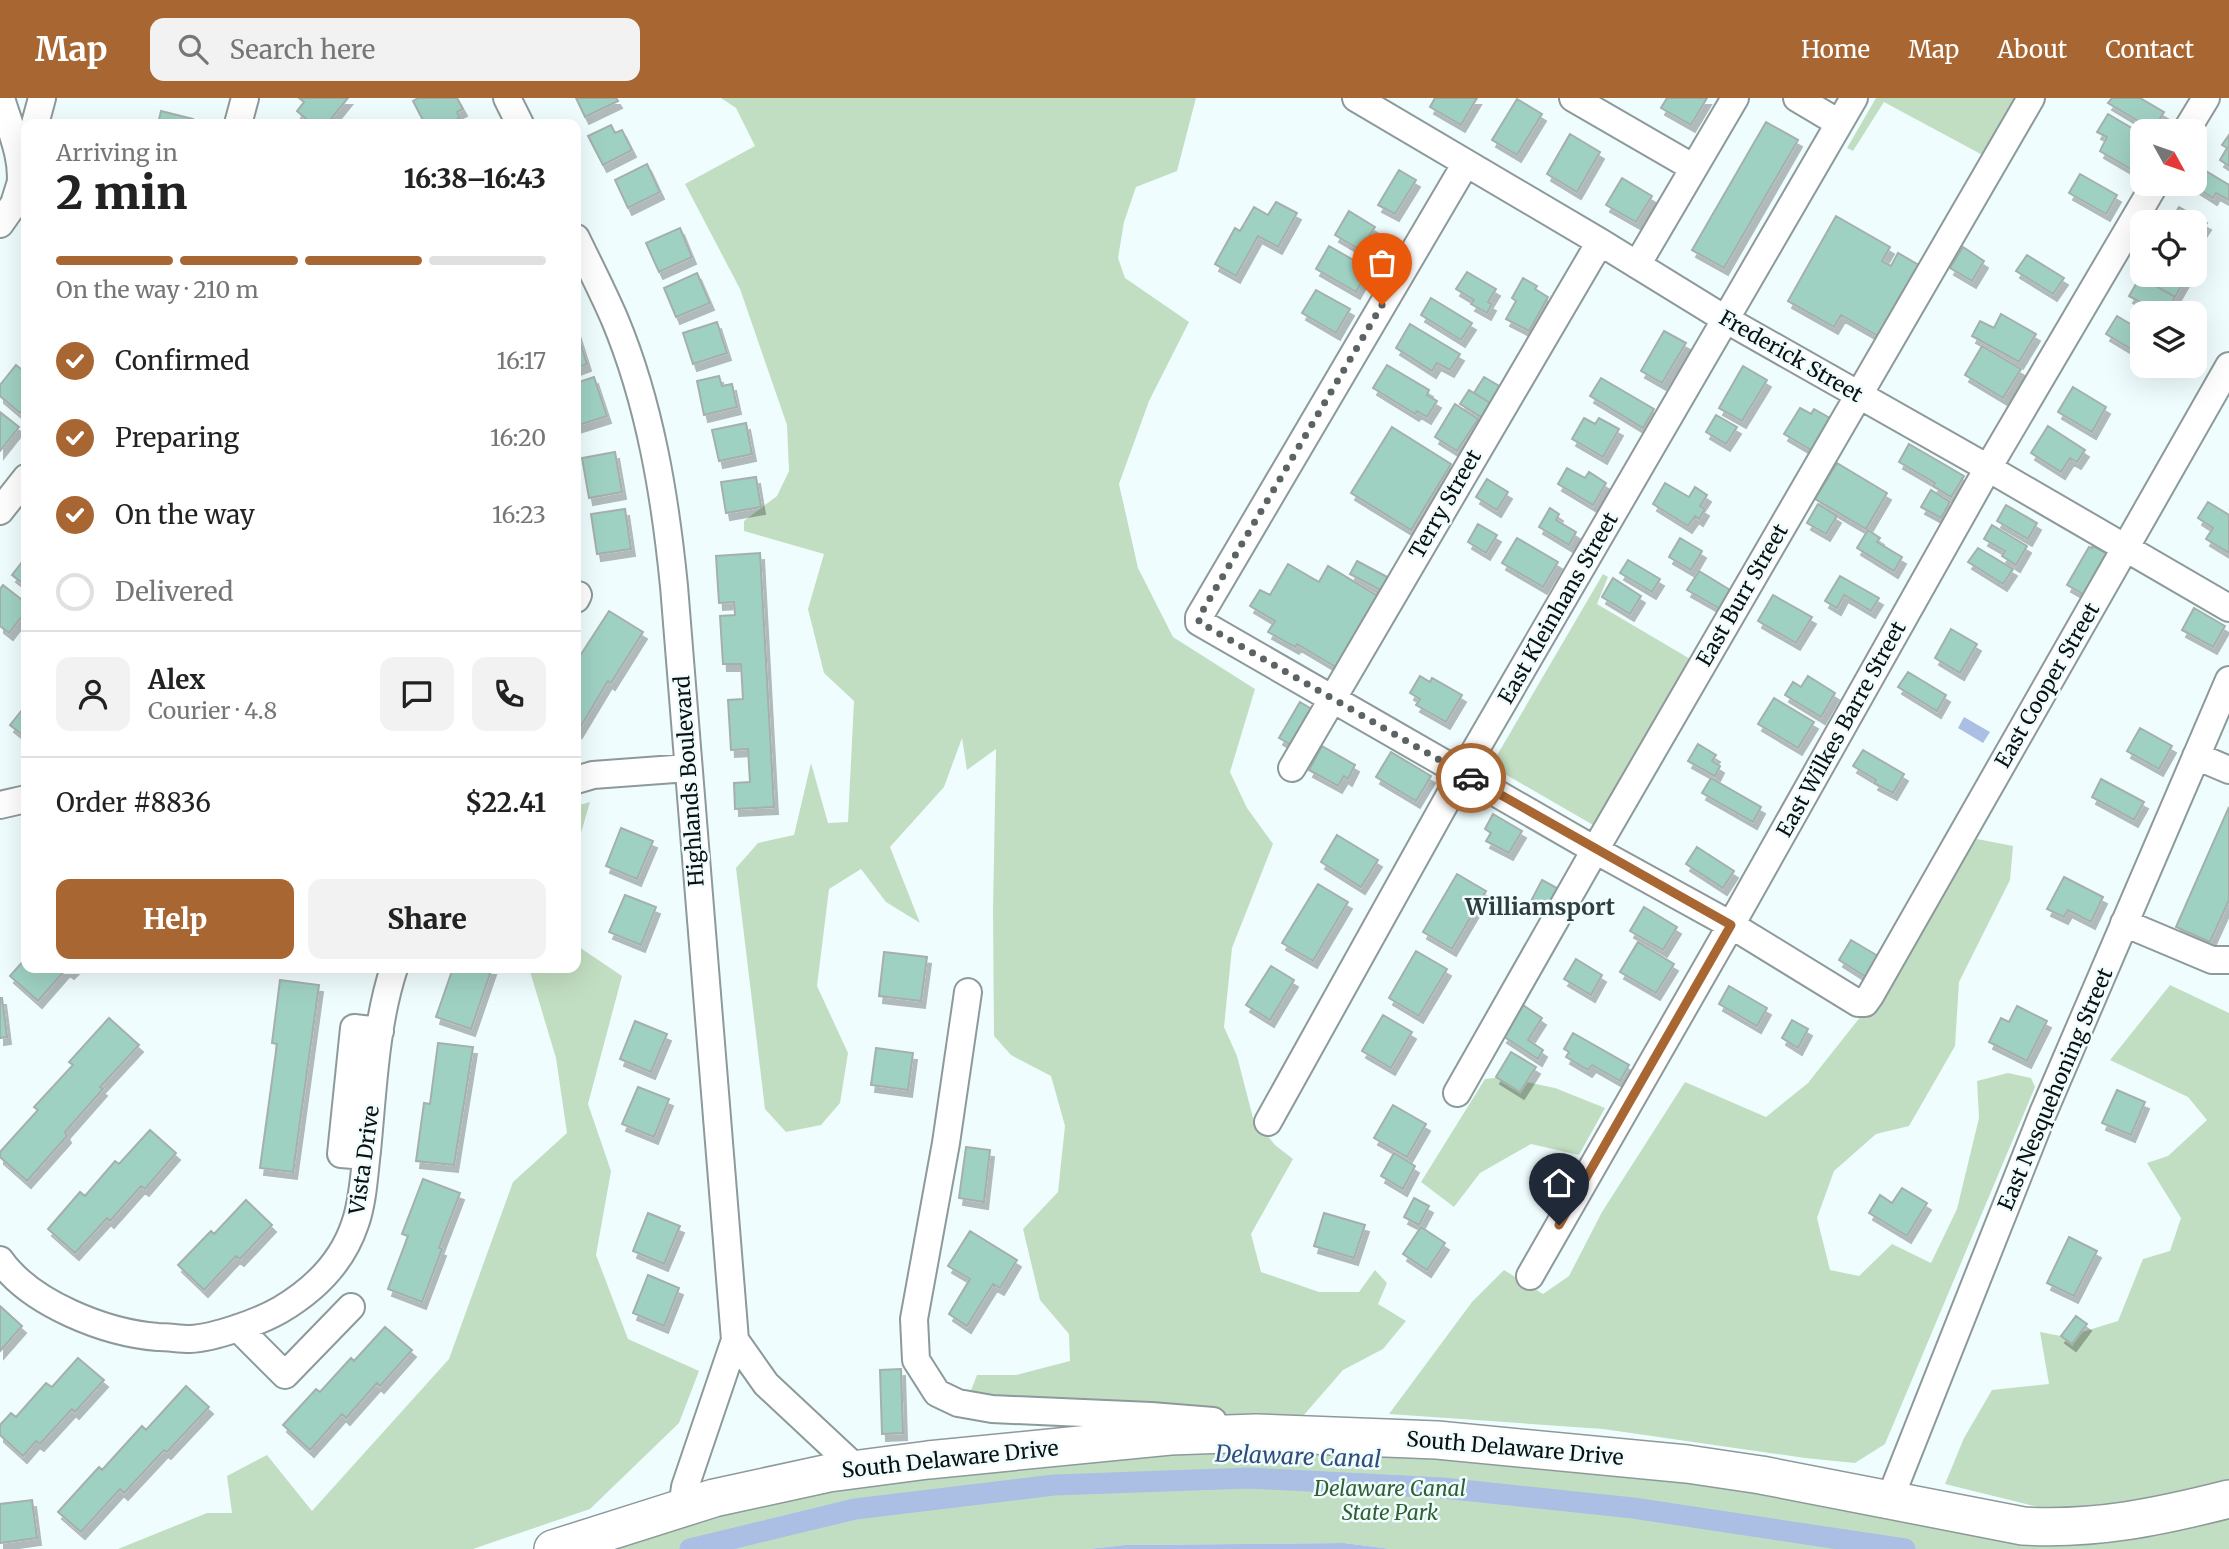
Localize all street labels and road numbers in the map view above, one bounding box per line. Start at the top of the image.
street label: Frederick Street [1714,304,1868,408]
street label: Terry Street [1403,445,1487,563]
street label: East Kleinhans Street [1492,507,1624,709]
street label: East Burr Street [1690,519,1794,671]
street label: East Cooper Street [1989,598,2105,772]
street label: East Wilkes Barre Street [1770,616,1912,842]
street label: Highlands Boulevard [668,674,710,887]
street label: East Nesquehoning Street [1992,964,2118,1214]
street label: Vista Drive [343,1104,385,1217]
street label: South Delaware Drive [1405,1425,1625,1471]
street label: South Delaware Drive [840,1434,1060,1484]

